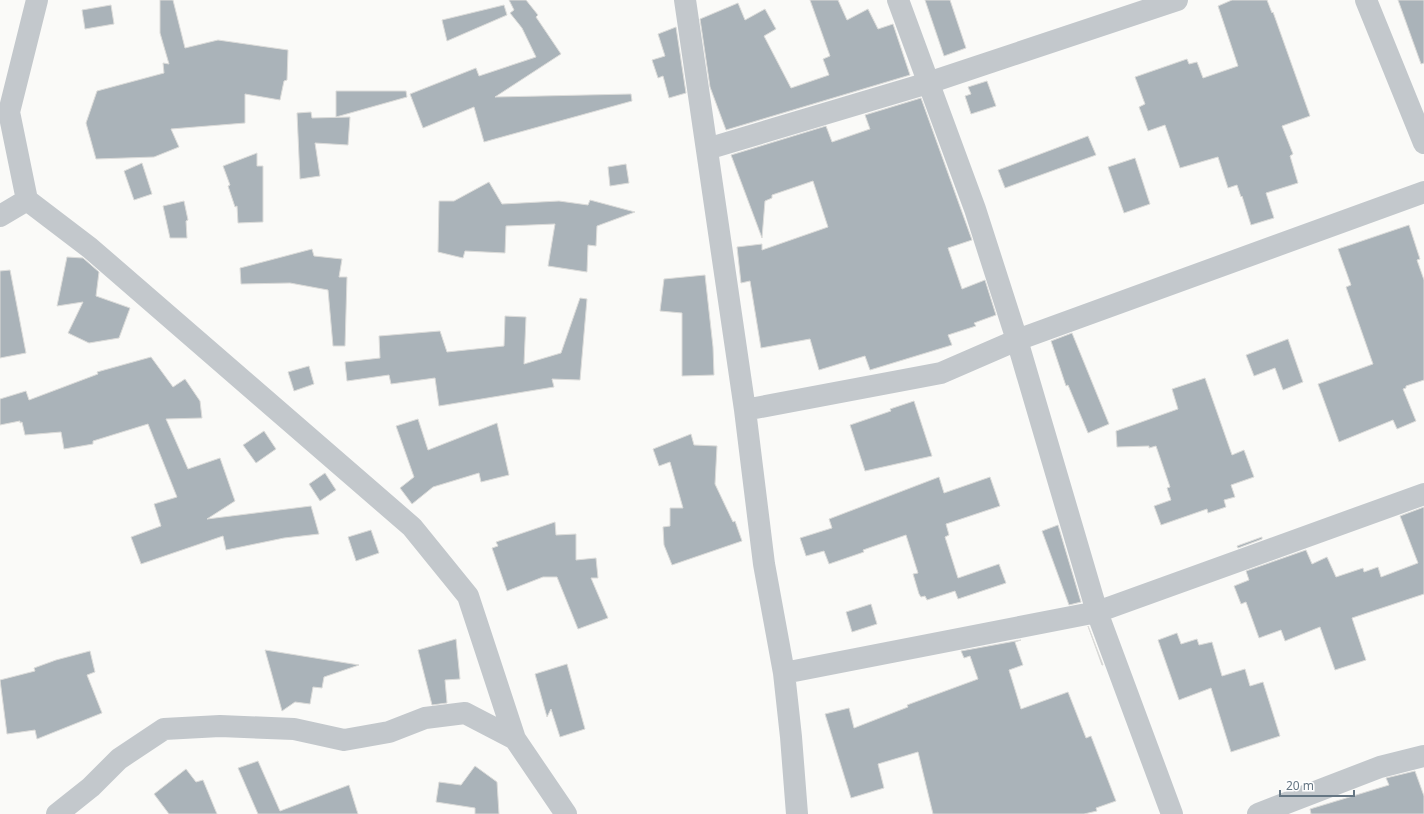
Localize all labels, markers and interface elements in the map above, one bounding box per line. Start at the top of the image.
scale bar [1280,772,1354,798]
text: 20 m [1286,777,1314,794]

